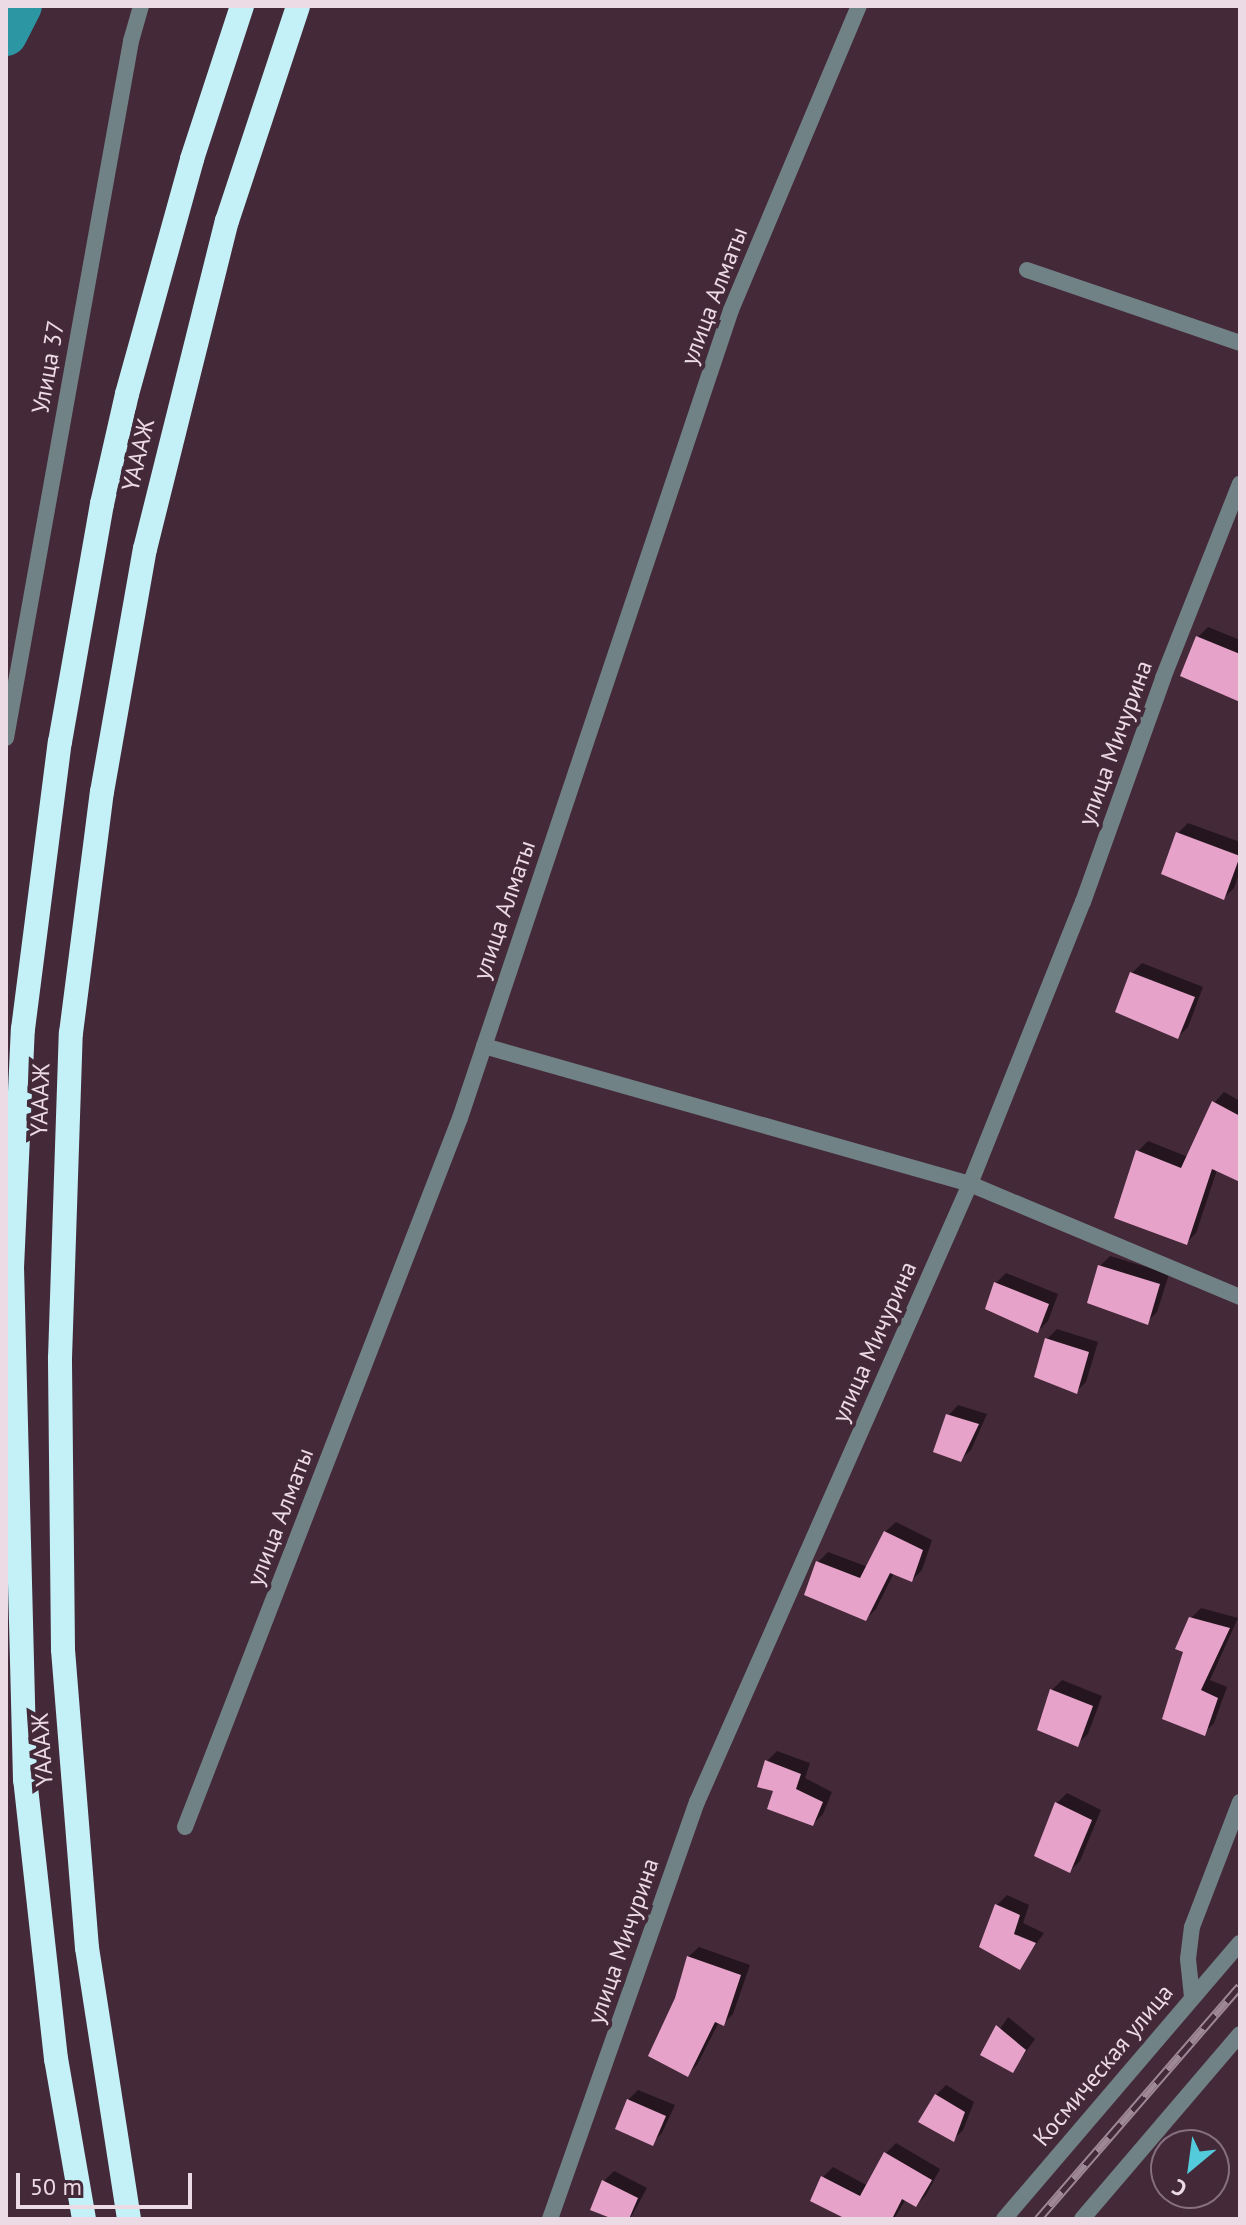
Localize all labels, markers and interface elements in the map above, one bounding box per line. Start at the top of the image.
street label: улица Алматы [674,223,754,369]
street label: Улица 37 [26,318,70,416]
street label: ҮАААЖ [116,416,160,494]
street label: улица Мичурина [1072,657,1158,829]
street label: улица Алматы [467,836,541,984]
street label: ҮАААЖ [24,1063,56,1137]
street label: улица Мичурина [826,1257,922,1427]
street label: улица Алматы [240,1444,320,1590]
street label: ҮАААЖ [25,1712,59,1788]
street label: улица Мичурина [581,1854,665,2028]
street label: Космическая улица [1027,1978,1179,2152]
north arrow [1150,2129,1230,2209]
scale bar [20,2157,196,2207]
text: 50 m [30,2171,82,2202]
text: С [1167,2173,1192,2203]

